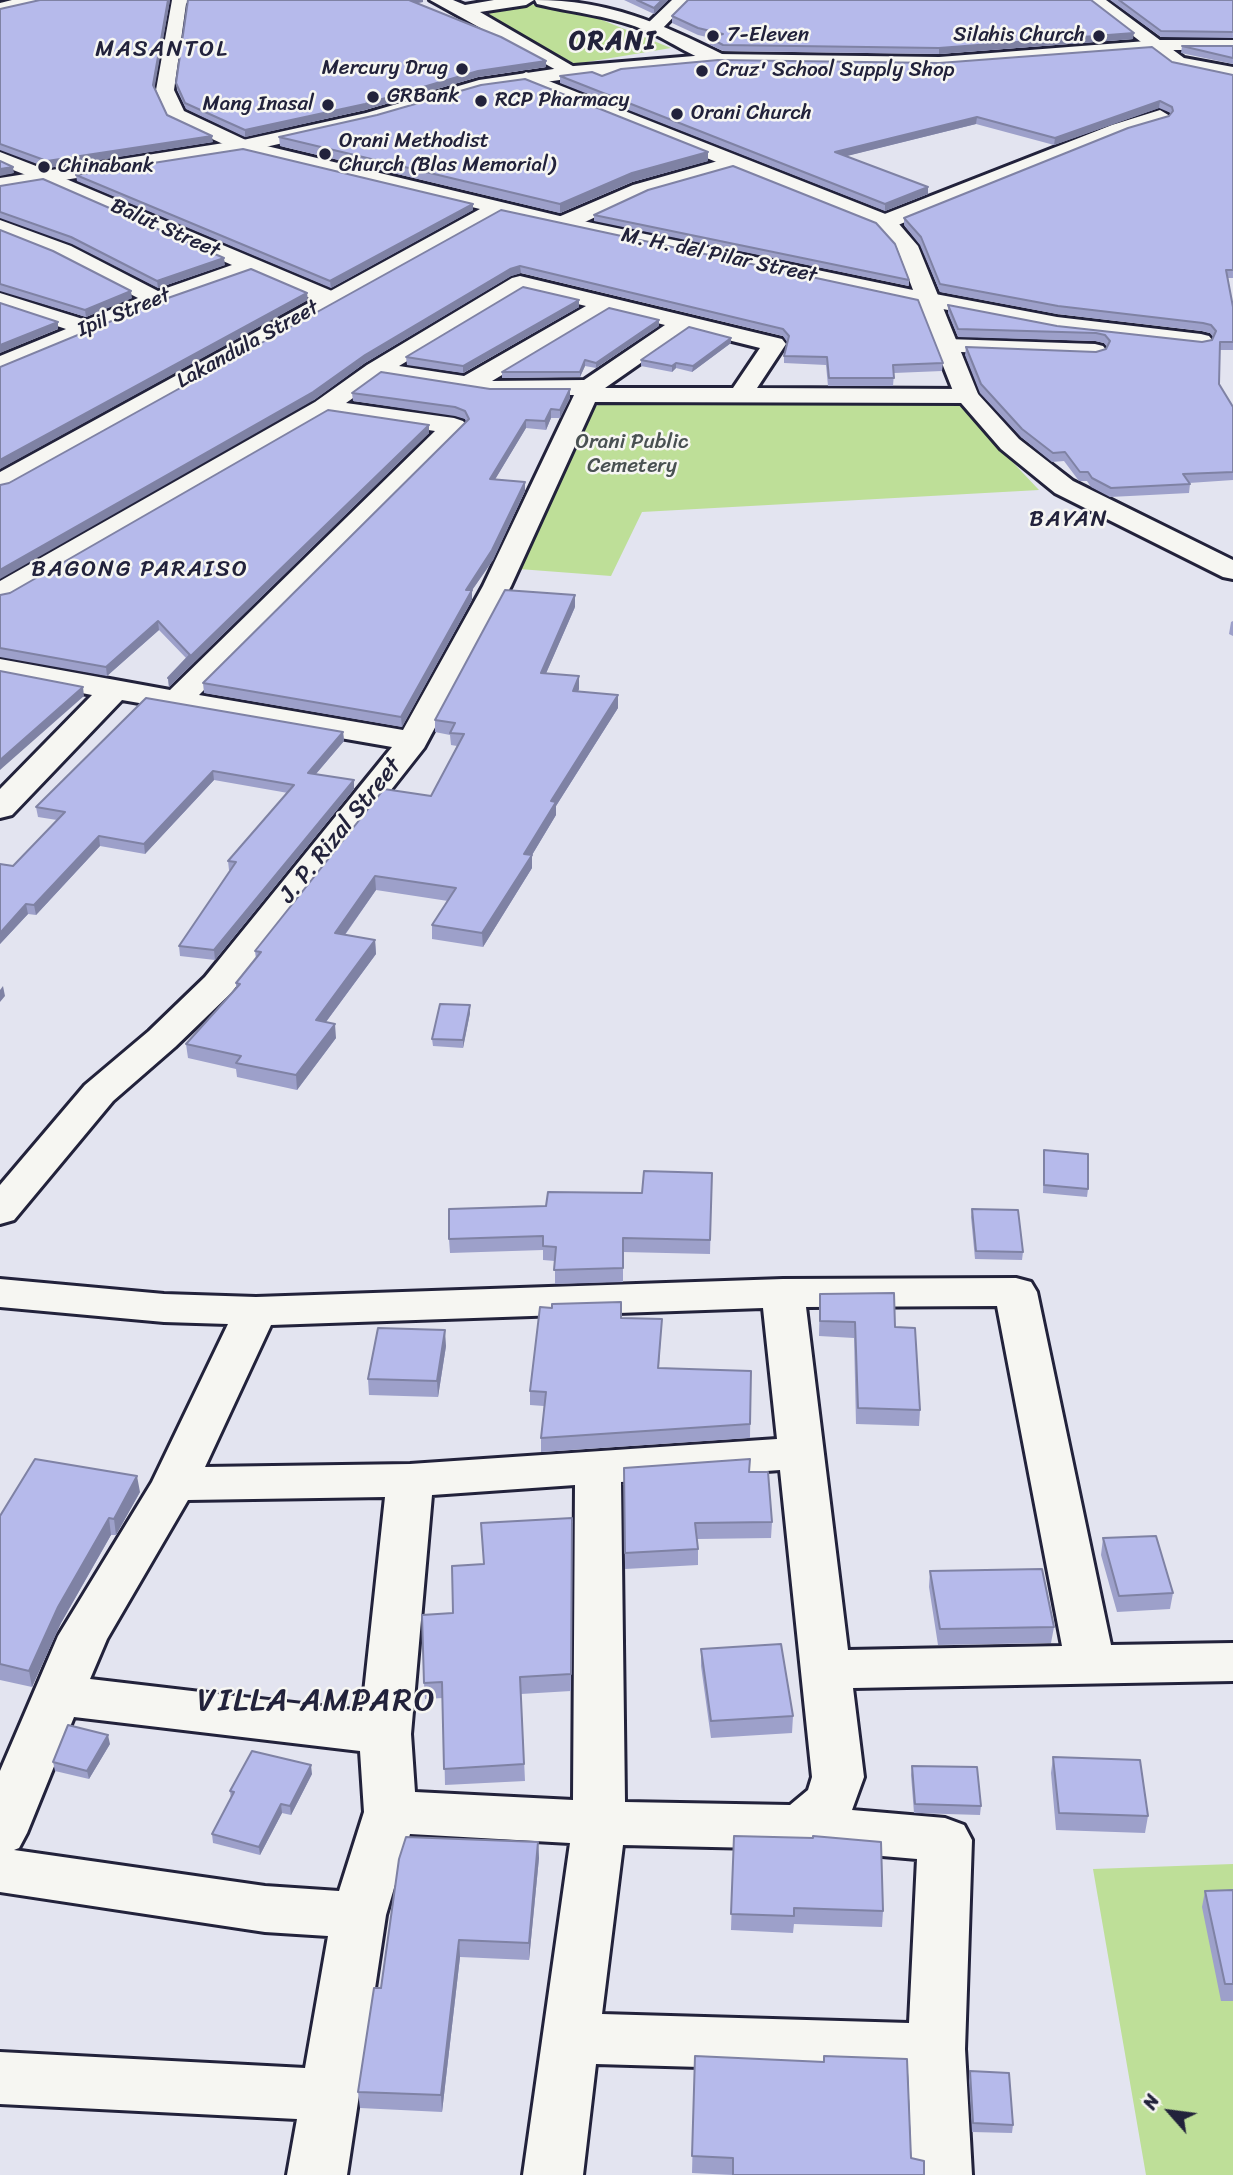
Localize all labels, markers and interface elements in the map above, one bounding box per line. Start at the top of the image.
place label: 7-Eleven [727,23,809,49]
place label: Silahis Church [953,23,1085,49]
district label: ORANI [571,26,655,58]
marker: 7-Eleven [705,28,721,44]
marker: Silahis Church [1091,28,1107,44]
district label: MASANTOL [96,36,228,64]
place label: Mercury Drug [322,56,448,82]
place label: Cruz' School Supply Shop [716,58,955,84]
marker: Mercury Drug [454,61,470,77]
marker: Cruz' School Supply Shop [694,63,710,79]
place label: GRBank [387,84,459,110]
place label: RCP Pharmacy [495,88,629,114]
marker: GRBank [365,89,381,105]
place label: Mang Inasal [203,92,314,118]
marker: RCP Pharmacy [473,93,489,109]
marker: Mang Inasal [320,97,336,113]
place label: Orani Church [691,101,812,127]
marker: Orani Church [669,106,685,122]
place label: Orani Methodist Church (Blas Memorial) [339,129,555,179]
marker: Orani Methodist Church (Blas Memorial) [317,146,333,162]
place label: Chinabank [58,154,154,180]
marker: Chinabank [36,159,52,175]
street label: Balut Street [107,194,223,264]
street label: M. H. del Pilar Street [619,223,819,289]
street label: Ipil Street [74,283,174,343]
street label: Lakandula Street [173,296,323,394]
park label: Orani Public Cemetery [575,430,689,480]
district label: BAYAN [1030,506,1108,534]
district label: BAGONG PARAISO [35,556,245,584]
street label: J. P. Rizal Street [274,753,408,909]
district label: VILLA AMPARO [198,1683,436,1721]
north arrow [1135,2077,1205,2147]
text: N [1133,2088,1169,2115]

